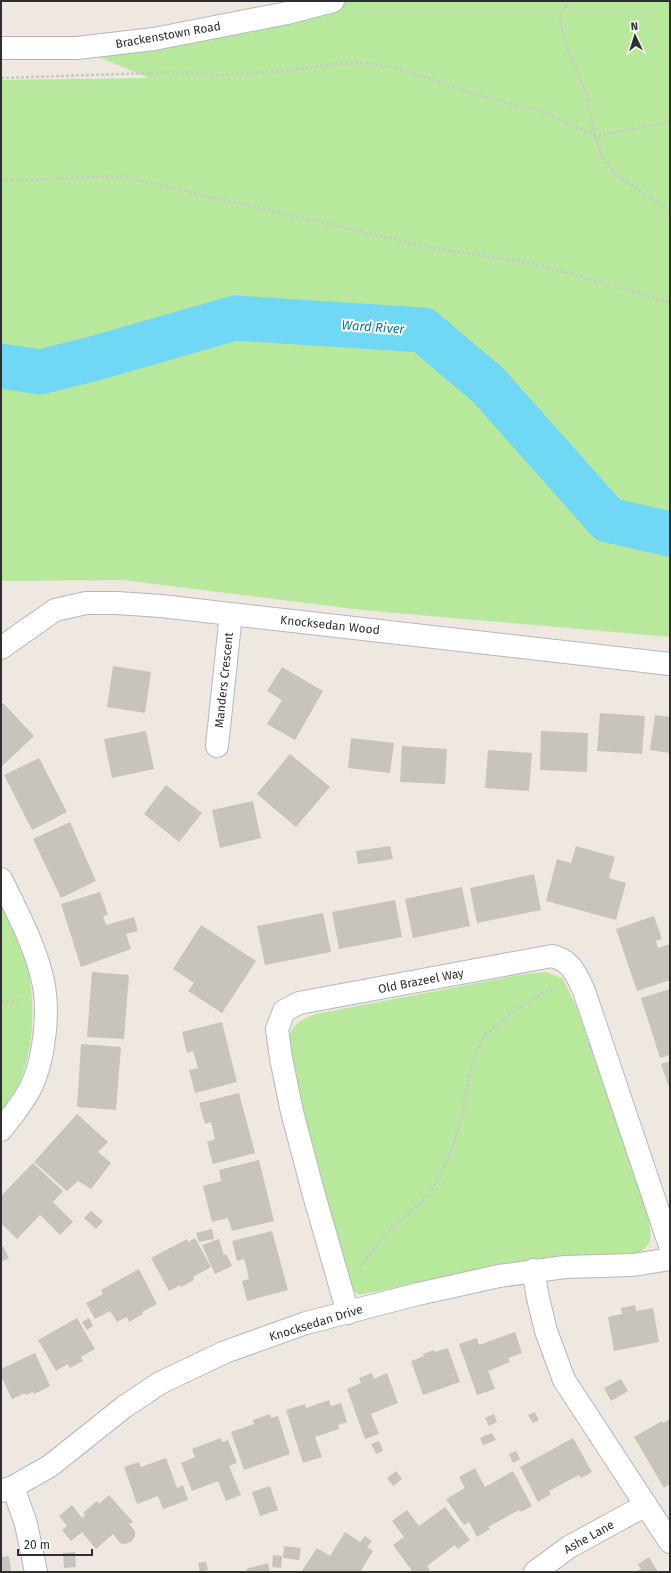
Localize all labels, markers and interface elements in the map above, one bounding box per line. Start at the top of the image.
north arrow [615,16,655,56]
street label: Brackenstown Road [114,19,222,51]
text: N [630,20,638,33]
water label: Ward River [341,317,406,337]
street label: Knocksedan Wood [280,613,380,637]
street label: Manders Crescent [212,631,236,729]
street label: Old Brazeel Way [377,966,465,996]
street label: Knocksedan Drive [268,1302,364,1344]
street label: Ashe Lane [561,1517,617,1557]
scale bar [18,1531,92,1557]
text: 20 m [24,1538,50,1552]

